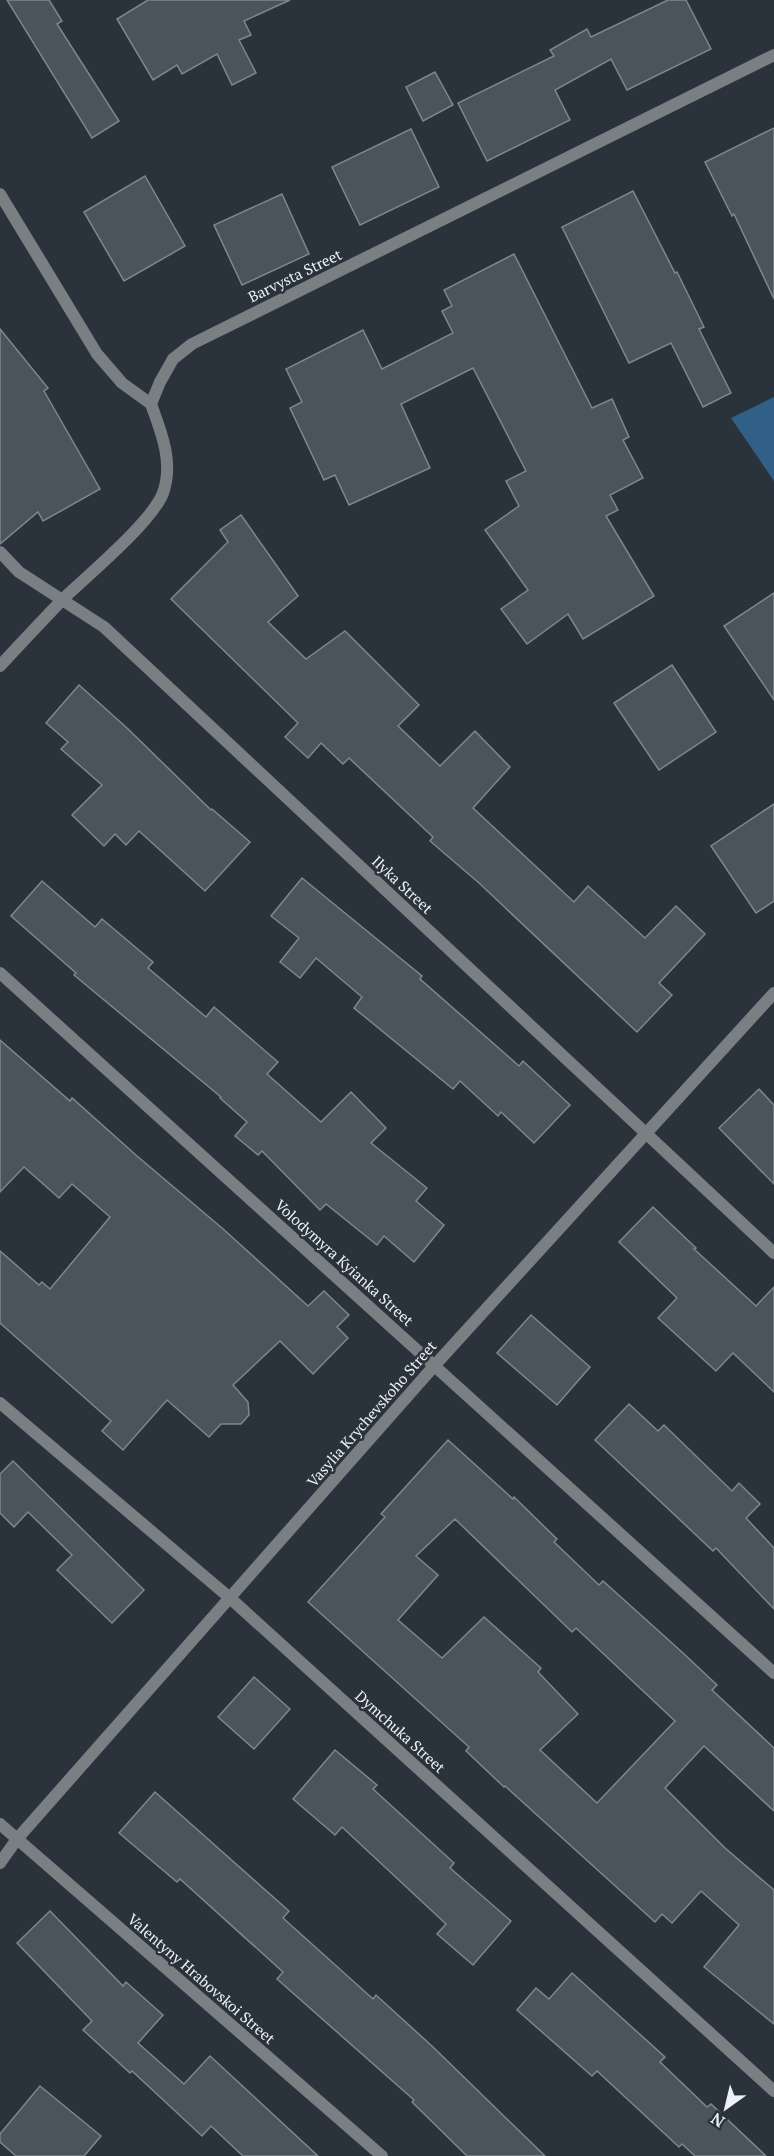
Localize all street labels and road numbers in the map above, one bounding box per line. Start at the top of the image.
street label: Barvysta Street [244,244,345,306]
street label: Ilyka Street [368,851,438,918]
street label: Volodymyra Kyianka Street [271,1195,418,1330]
street label: Vasylia Krychevskoho Street [302,1336,441,1491]
street label: Dymchuka Street [351,1686,450,1777]
street label: Valentyny Hrabovskoi Street [124,1909,280,2048]

